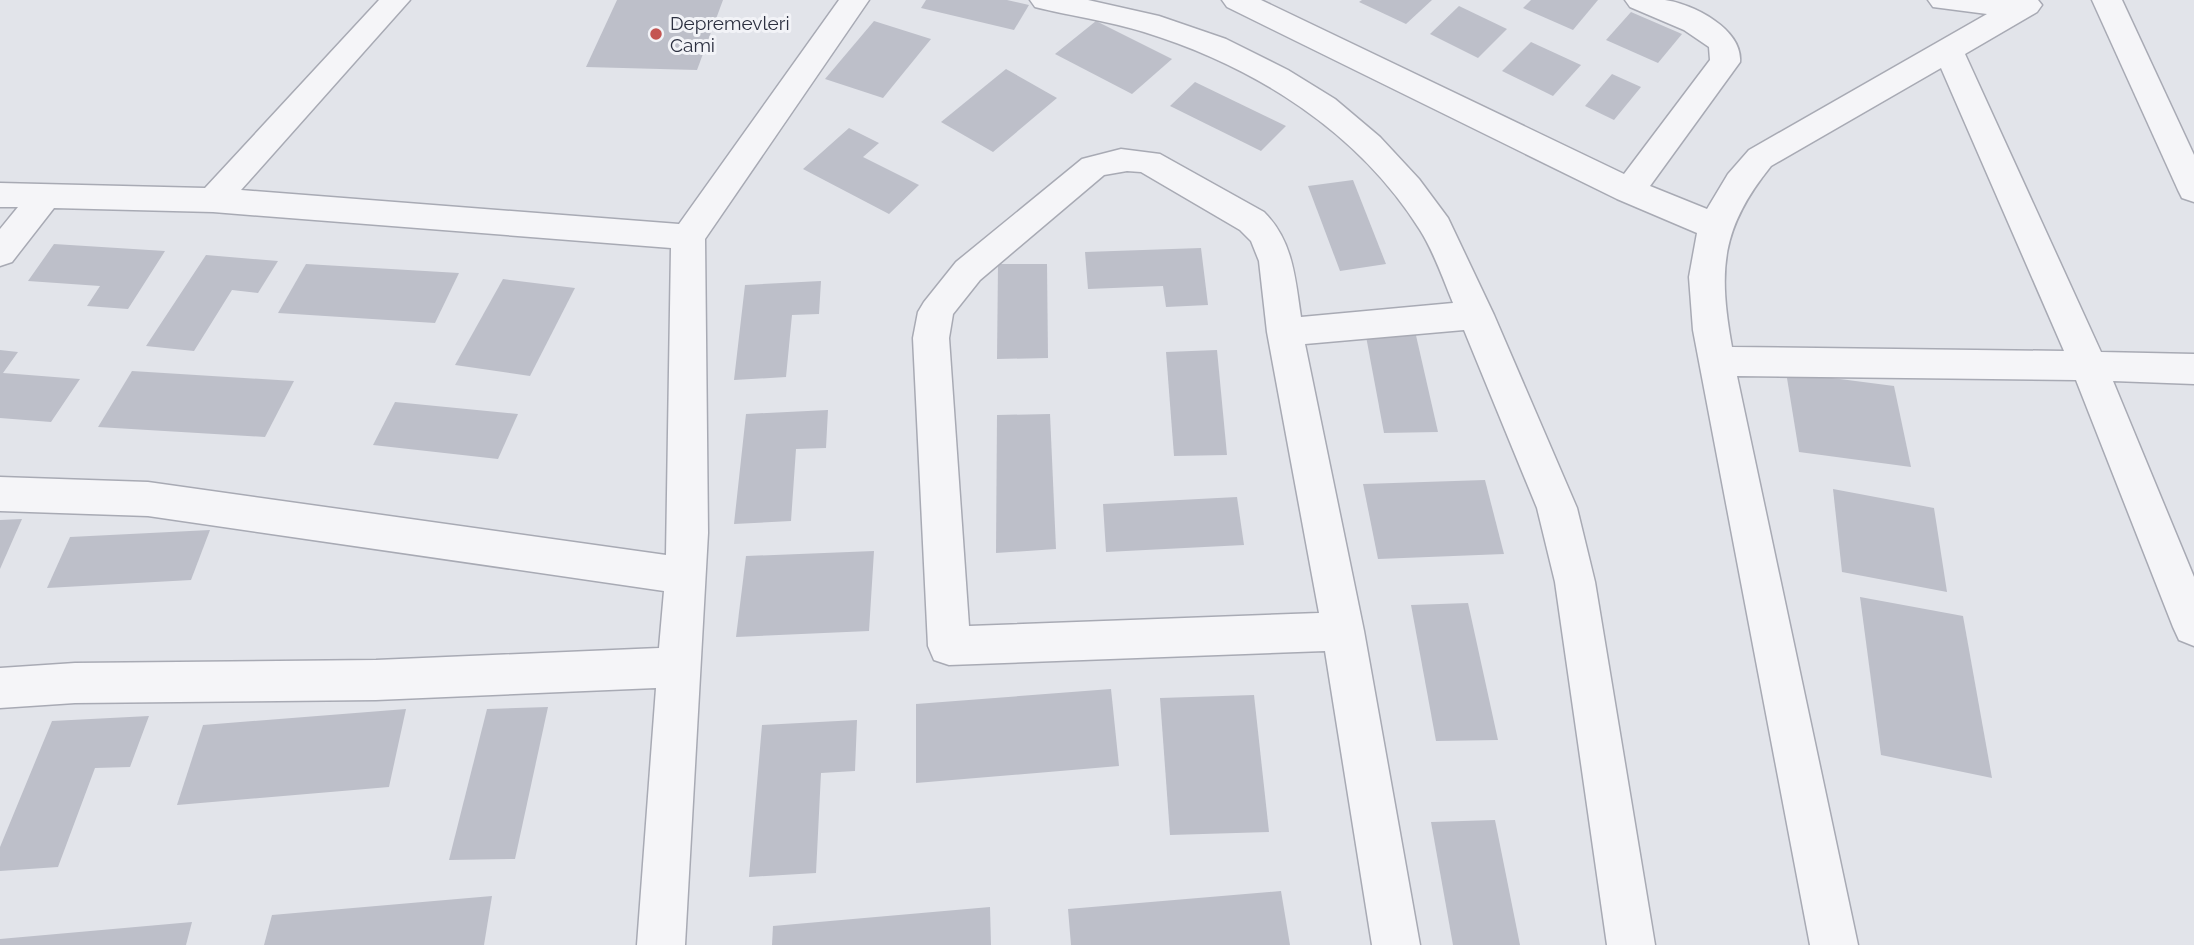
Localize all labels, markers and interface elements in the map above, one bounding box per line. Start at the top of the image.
place label: Depremevleri Cami [670,12,790,56]
marker: Depremevleri Cami [648,26,664,42]

